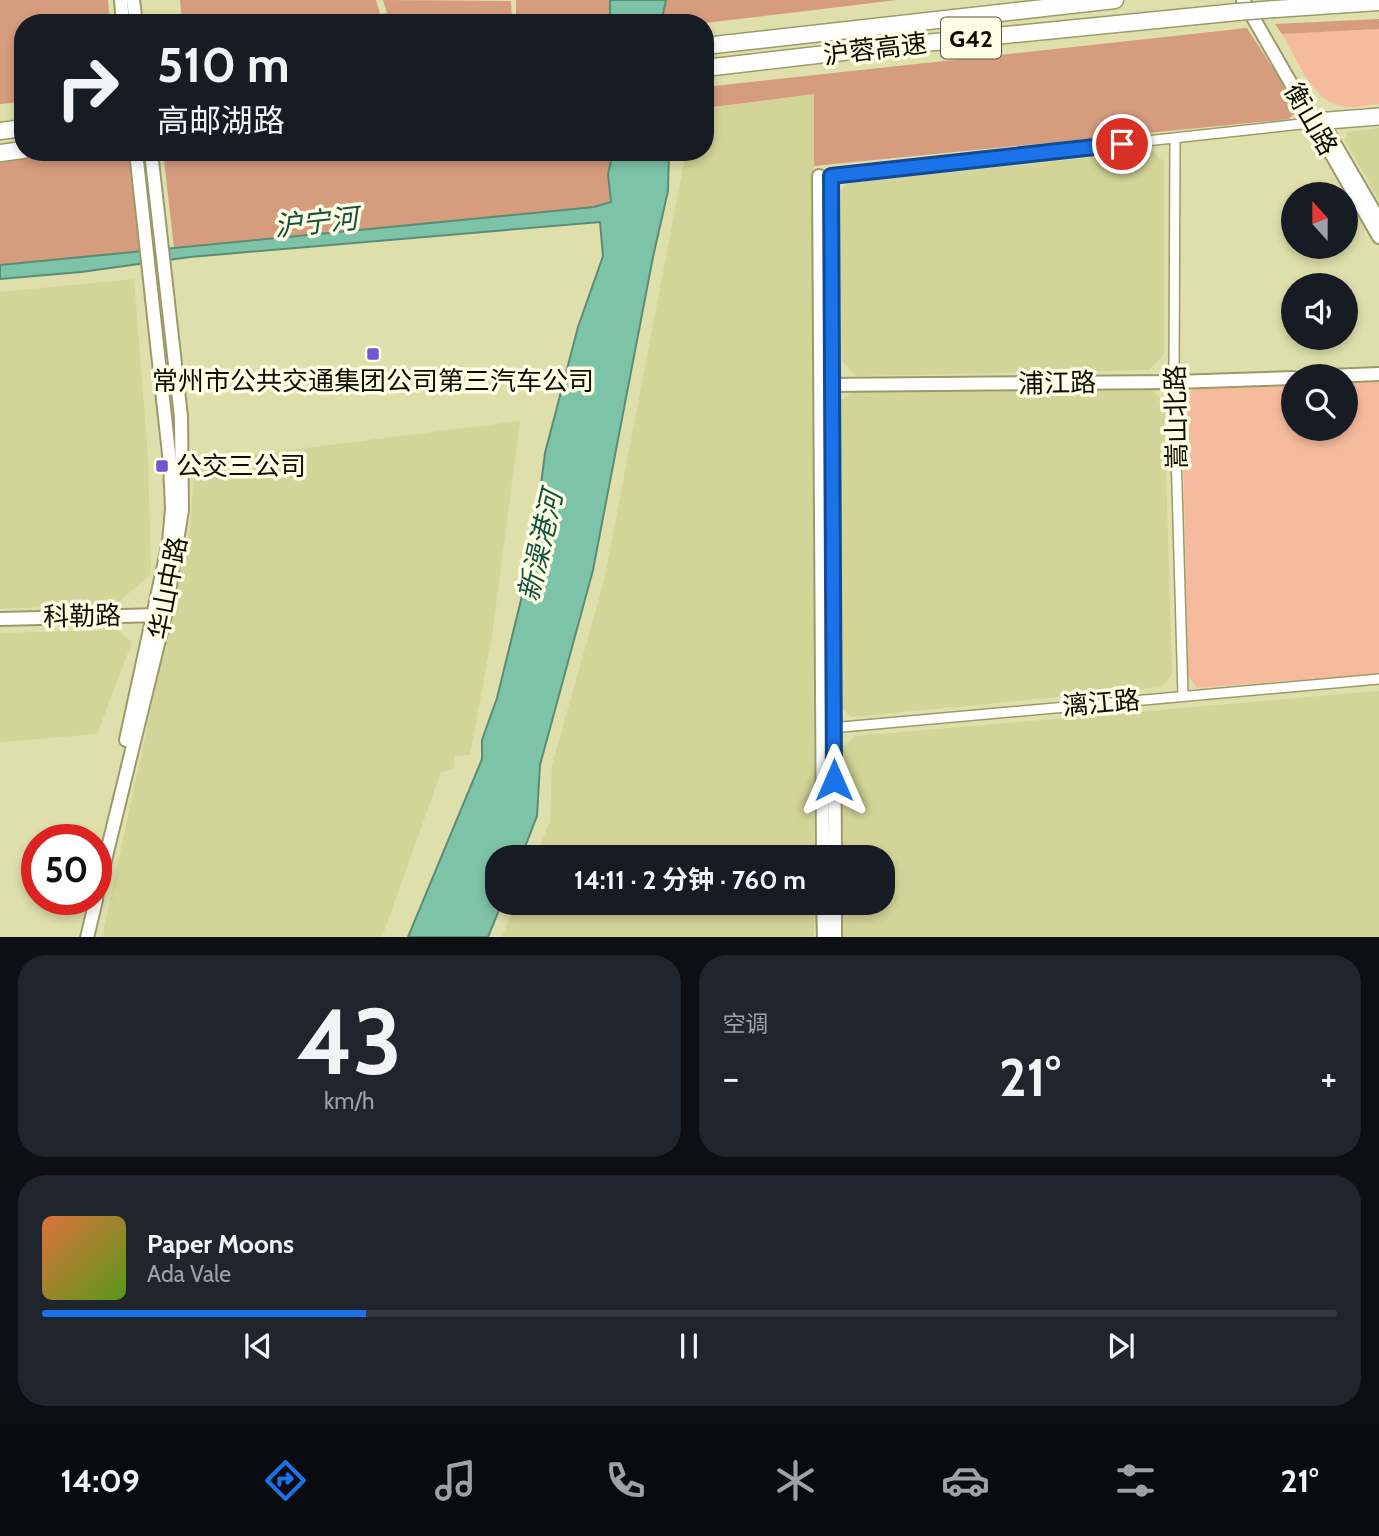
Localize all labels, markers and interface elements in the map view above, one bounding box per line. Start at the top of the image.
road number: G42 [941,18,1001,58]
street label: 沪蓉高速 [821,27,929,71]
text: 510 m [157,35,290,94]
icon: right [42,42,133,133]
street label: 衡山路 [1278,77,1344,161]
text: 高邮湖路 [157,101,285,140]
pin [1092,114,1152,174]
icon: arrive [1103,125,1141,163]
north arrow [1281,182,1358,259]
map controls [1281,182,1358,441]
water label: 沪宁河 [272,200,365,243]
button: sound [1281,273,1358,350]
marker: 常州市公共交通集团公司第三汽车公司 [365,346,381,362]
button: search [1281,364,1358,441]
place label: 常州市公共交通集团公司第三汽车公司 [152,365,594,397]
street label: 嵩山北路 [1159,365,1193,469]
street label: 浦江路 [1018,366,1096,400]
place label: 公交三公司 [176,450,306,482]
marker: 公交三公司 [154,458,170,474]
water label: 新澡港河 [511,483,570,604]
street label: 华山中路 [142,534,194,642]
street label: 科勒路 [43,599,121,633]
street label: 漓江路 [1061,684,1141,722]
position arrow [797,743,871,817]
speed limit sign: 50 [21,824,112,915]
text: 14:11 · 2 分钟 · 760 m [574,864,806,896]
text: 43 [296,986,402,1097]
text: 空调 [723,1010,769,1038]
text: 21° [999,1046,1061,1109]
text: − [723,1054,739,1101]
text: + [1320,1054,1337,1101]
text: km/h [324,1087,374,1115]
text: Paper Moons [147,1228,294,1260]
text: Ada Vale [147,1260,231,1288]
icon: previous [239,1327,277,1365]
icon: pause [670,1327,708,1365]
icon: next [1102,1327,1140,1365]
icon: directions [261,1456,310,1505]
icon: music [431,1456,480,1505]
icon: phone [601,1456,650,1505]
icon: climate [771,1456,820,1505]
icon: car [941,1456,990,1505]
icon: filters [1111,1456,1160,1505]
text: 14:09 [60,1461,140,1500]
text: 21° [1281,1461,1319,1500]

